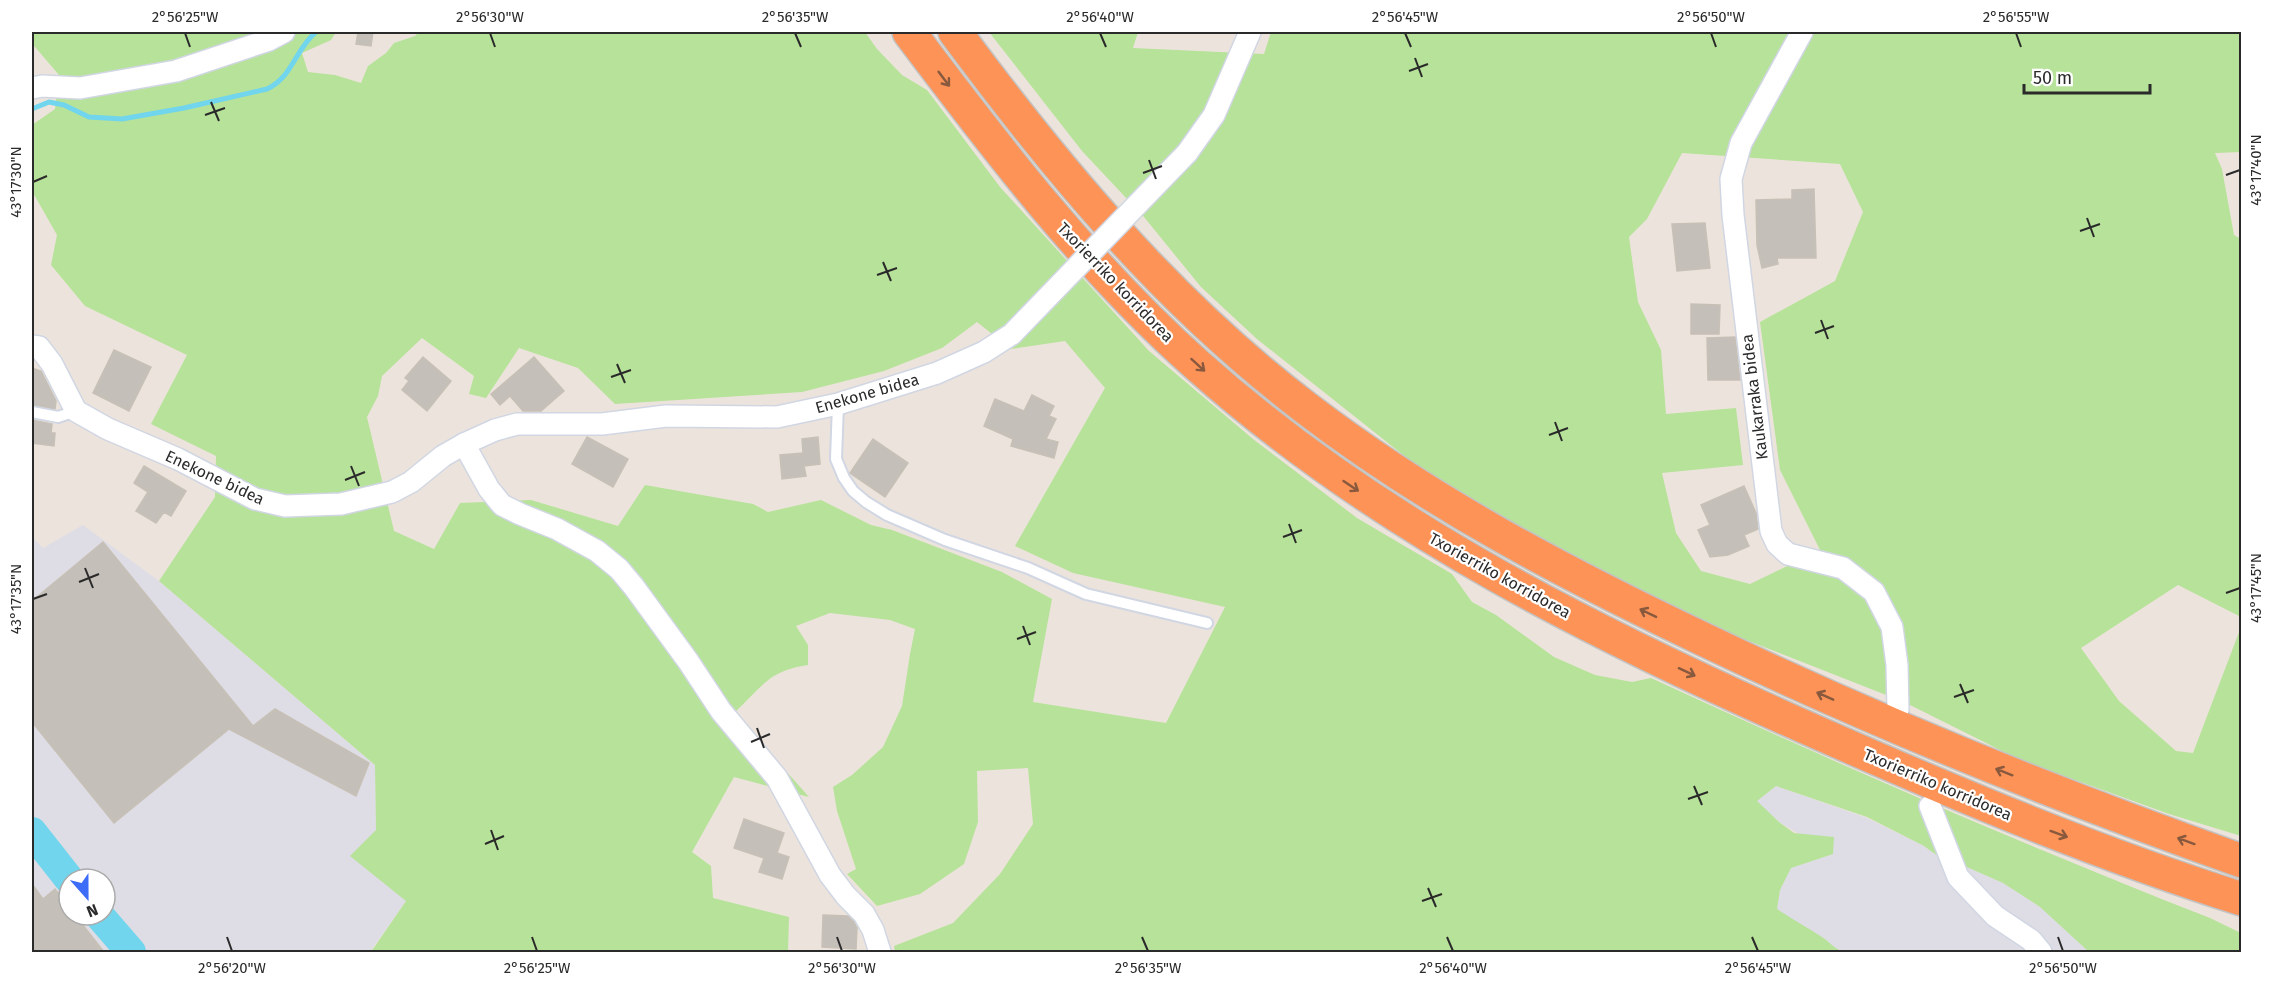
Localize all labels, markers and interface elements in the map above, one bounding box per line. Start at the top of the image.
text: 2°56'25"W [152,8,219,26]
text: 2°56'30"W [456,8,525,26]
text: 2°56'35"W [762,8,829,26]
text: 2°56'40"W [1066,8,1134,26]
text: 2°56'45"W [1372,8,1439,26]
text: 2°56'50"W [1677,8,1746,26]
text: 2°56'55"W [1983,8,2050,26]
scale bar [2024,57,2150,95]
text: 50 m [2033,67,2072,89]
one-way arrow [938,70,950,86]
text: 43°17'40"N [2247,134,2265,206]
text: 43°17'30"N [7,146,25,218]
street label: Txorierriko korridorea [1054,219,1178,346]
street label: Kaukarraka bidea [1737,333,1772,461]
one-way arrow [1190,358,1205,372]
street label: Enekone bidea [813,370,921,417]
street label: Enekone bidea [162,446,267,509]
one-way arrow [1342,480,1359,492]
street label: Txorierriko korridorea [1426,529,1574,622]
text: 43°17'45"N [2247,553,2265,623]
text: 43°17'35"N [7,564,25,634]
one-way arrow [1639,607,1657,619]
one-way arrow [1678,667,1696,679]
one-way arrow [1816,689,1834,701]
street label: Txorierriko korridorea [1861,745,2015,824]
one-way arrow [1995,766,2014,777]
one-way arrow [2049,829,2067,840]
one-way arrow [2177,835,2196,846]
north arrow [57,867,117,927]
text: N [84,900,101,921]
text: 2°56'20"W [198,959,266,977]
text: 2°56'25"W [504,959,571,977]
text: 2°56'30"W [808,959,877,977]
text: 2°56'35"W [1115,959,1182,977]
text: 2°56'40"W [1419,959,1487,977]
text: 2°56'45"W [1725,959,1792,977]
text: 2°56'50"W [2029,959,2098,977]

